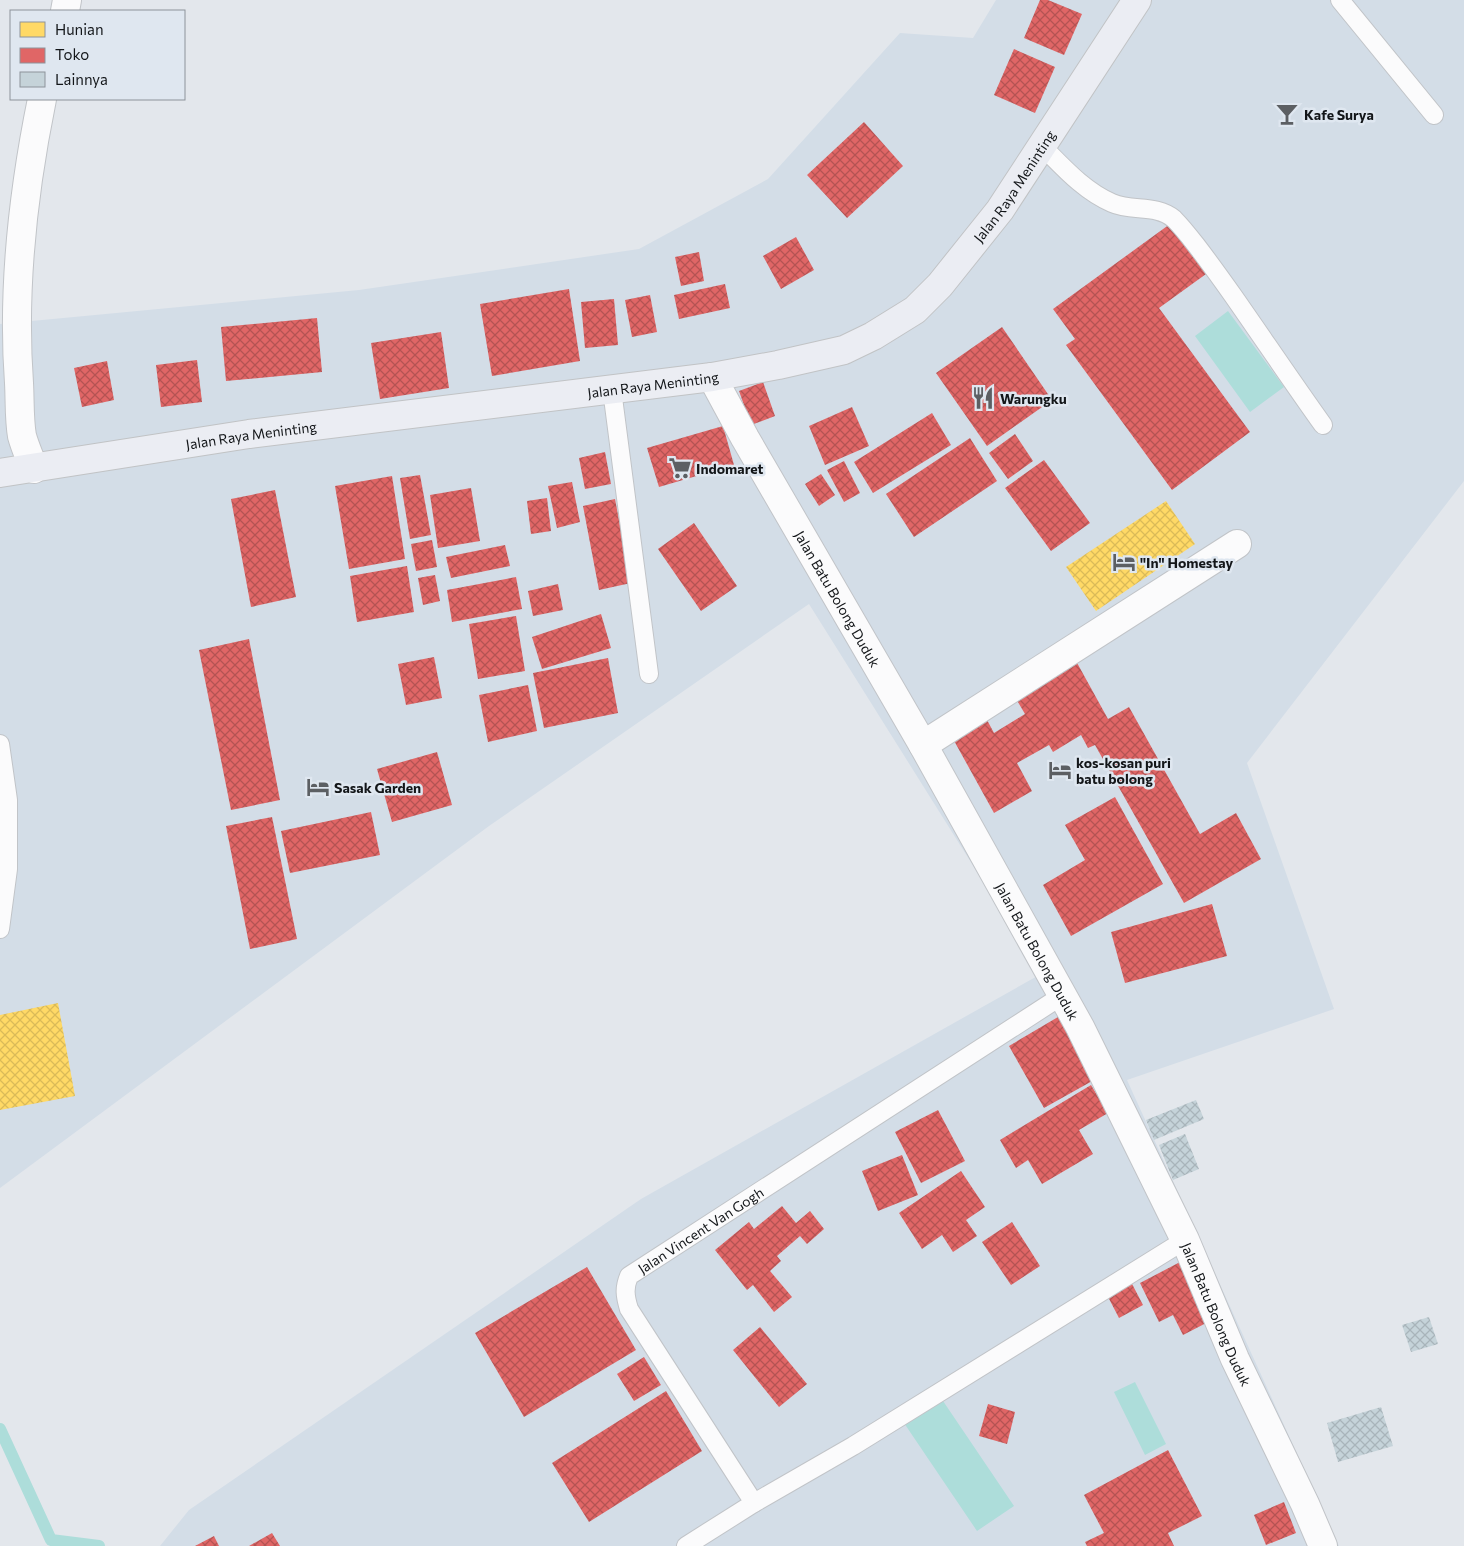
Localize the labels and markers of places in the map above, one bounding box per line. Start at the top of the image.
bar icon: Kafe Surya [1274,101,1300,127]
place label: Kafe Surya [1304,106,1374,123]
restaurant icon: Warungku [970,385,996,411]
place label: Warungku [1000,390,1067,407]
supermarket icon: Indomaret [667,455,693,481]
place label: Indomaret [696,460,764,477]
hotel icon: "In" Homestay [1111,549,1137,575]
place label: "In" Homestay [1140,554,1233,571]
place label: kos-kosan puri batu bolong [1076,754,1171,787]
hotel icon: kos-kosan puri batu bolong [1047,757,1073,783]
hotel icon: Sasak Garden [305,774,331,800]
place label: Sasak Garden [334,779,421,796]

